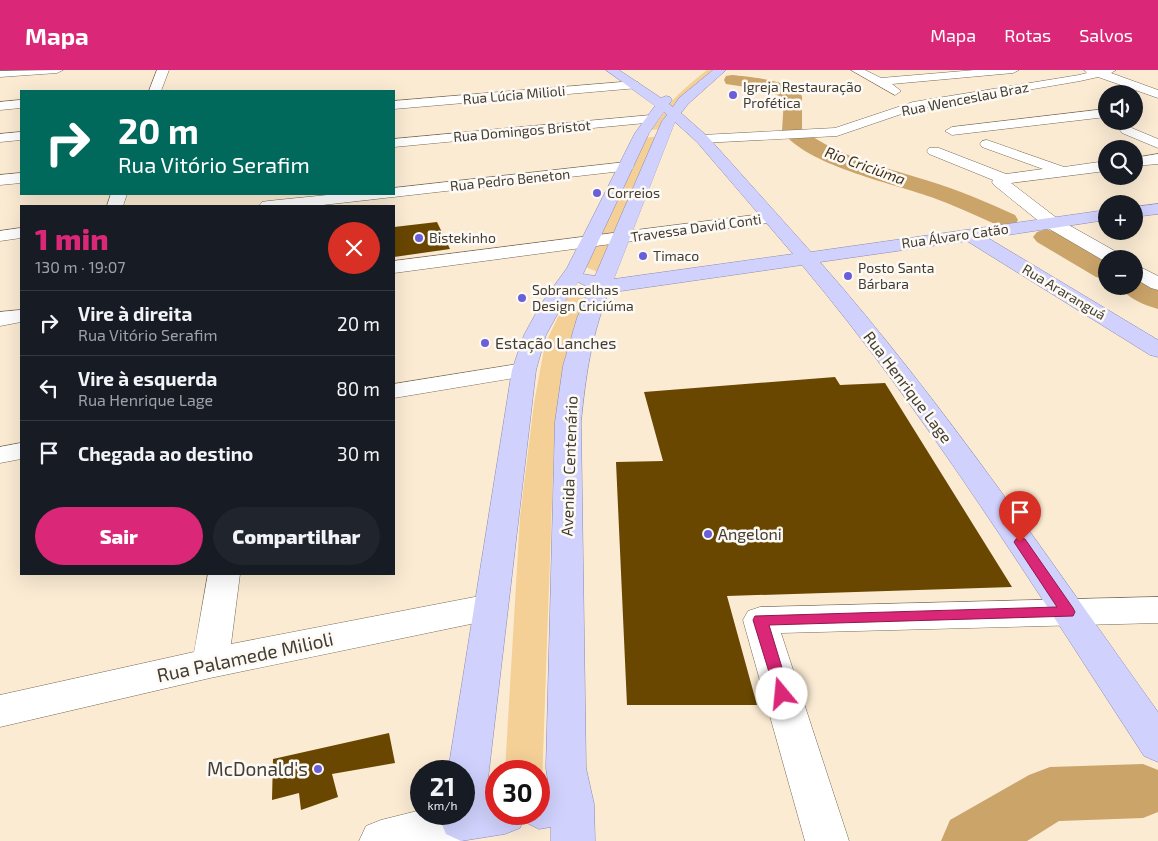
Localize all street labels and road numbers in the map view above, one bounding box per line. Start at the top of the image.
street label: Rua Wenceslau Braz [900,78,1030,119]
street label: Rua Lúcia Milioli [462,82,566,107]
street label: Rua Domingos Bristot [452,116,591,145]
street label: Rua Pedro Beneton [449,165,571,194]
street label: Travessa David Conti [629,210,762,245]
street label: Rua Álvaro Catão [900,220,1010,251]
street label: Rua Araranguá [1020,260,1109,323]
street label: Rua Henrique Lage [860,327,957,446]
street label: Avenida Centenário [557,395,580,537]
street label: Rua Palamede Milioli [155,627,335,686]

